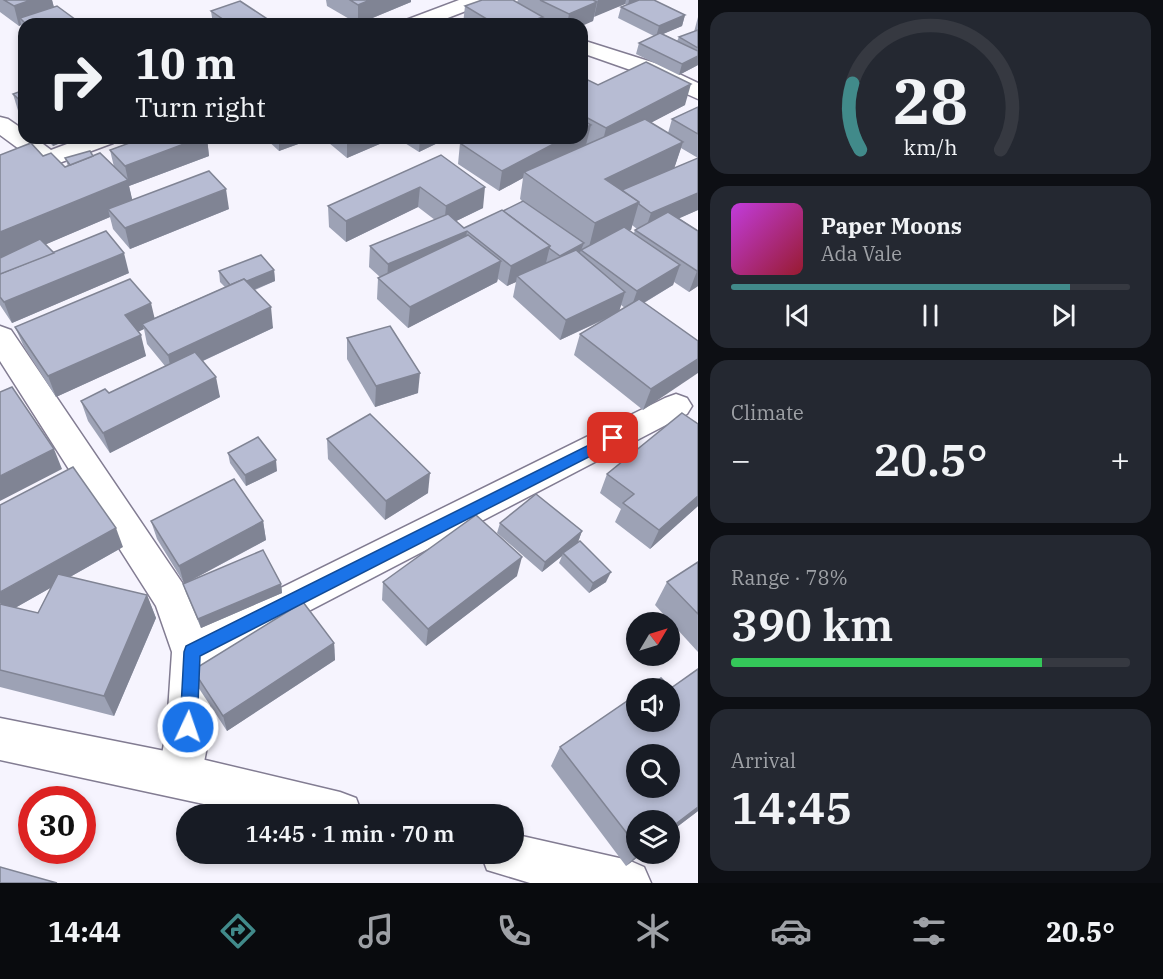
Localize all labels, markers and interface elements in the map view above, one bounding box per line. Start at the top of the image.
text: 10 m [135,36,236,91]
icon: right [36,42,114,120]
text: 28 [893,60,968,141]
text: Turn right [135,89,266,124]
text: km/h [903,133,958,161]
text: Paper Moons [821,211,962,240]
text: Ada Vale [821,240,902,267]
icon: previous [781,299,814,332]
icon: pause [914,299,947,332]
icon: next [1047,299,1080,332]
text: Climate [731,399,804,426]
pin [587,412,638,463]
icon: arrive [596,421,629,454]
text: 20.5° [873,430,988,488]
text: − [731,438,751,481]
text: + [1110,438,1130,481]
text: Range · 78% [731,564,848,591]
text: 390 km [731,595,893,653]
north arrow [626,612,680,666]
map controls [626,612,680,864]
button: sound [626,678,680,732]
position arrow [156,695,220,759]
button: search [626,744,680,798]
text: Arrival [731,747,796,774]
text: 14:45 [731,778,852,836]
speed limit sign: 30 [18,786,96,864]
button: layers [626,810,680,864]
text: 14:45 · 1 min · 70 m [246,819,454,848]
icon: directions [217,910,259,952]
icon: music [355,910,397,952]
icon: phone [493,910,535,952]
icon: climate [632,910,674,952]
icon: car [770,910,812,952]
icon: filters [908,910,950,952]
text: 14:44 [48,914,121,949]
text: 20.5° [1046,914,1115,949]

